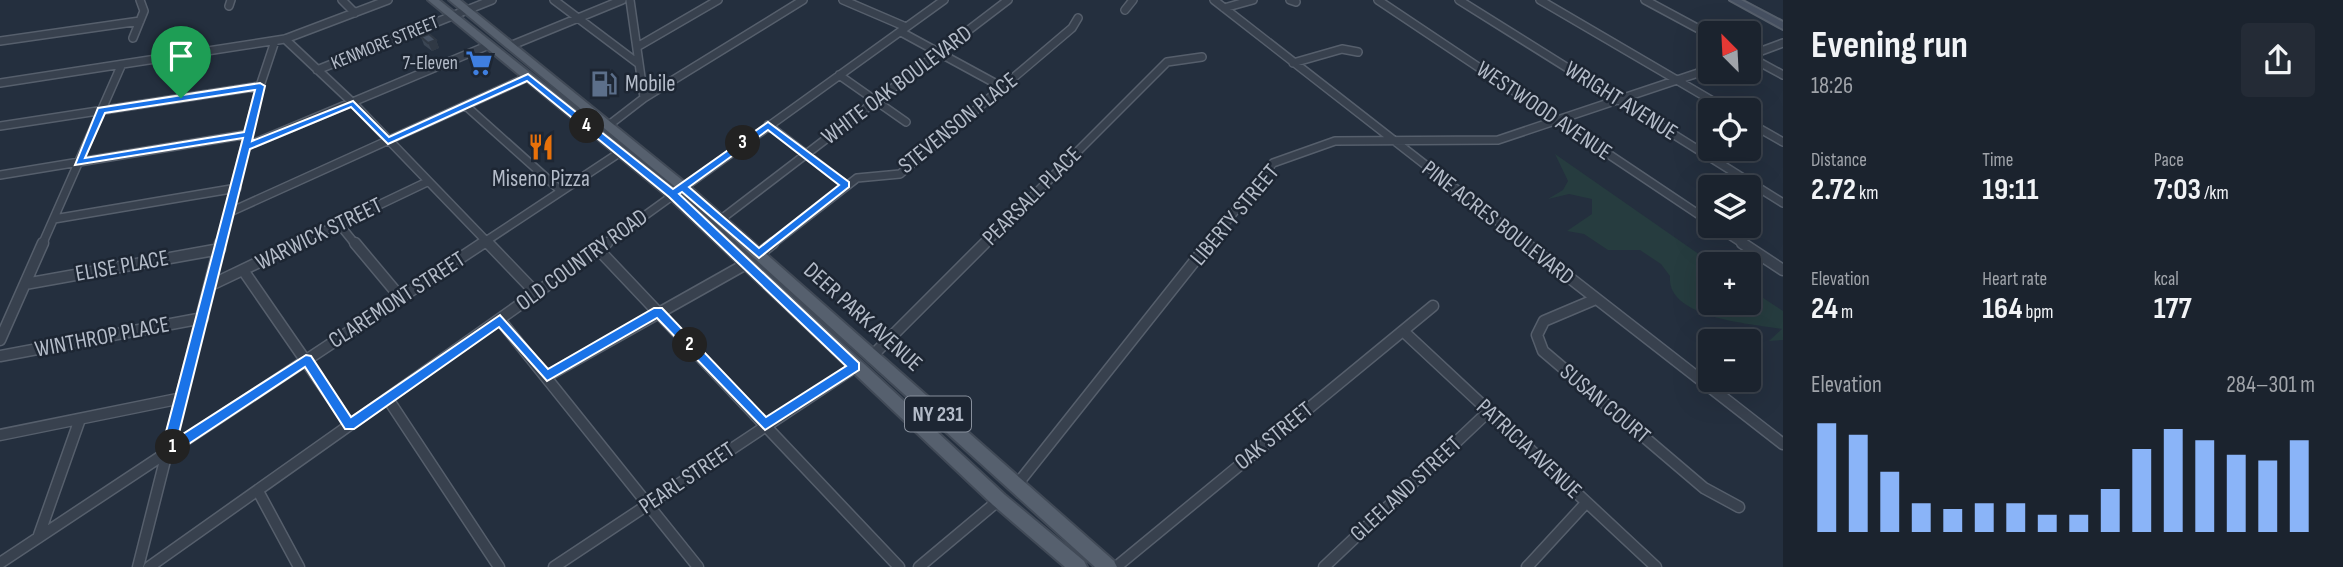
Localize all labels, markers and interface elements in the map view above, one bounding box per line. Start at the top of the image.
street label: KENMORE STREET [328,11,443,75]
street label: WHITE OAK BOULEVARD [816,19,978,151]
north arrow [1698,21,1760,84]
map controls [1698,21,1761,392]
text: Evening run [1811,23,1968,68]
button: share [2241,23,2315,97]
pin [151,26,211,98]
icon: arrive [162,37,200,75]
supermarket icon: 7-Eleven [464,48,494,78]
place label: 7-Eleven [403,52,458,75]
street label: WESTWOOD AVENUE [1471,55,1617,167]
street label: WRIGHT AVENUE [1559,55,1683,147]
street label: STEVENSON PLACE [893,66,1023,180]
fuel station icon: Mobile [589,69,619,99]
place label: Mobile [625,70,676,98]
text: 18:26 [1811,72,1853,100]
button: locate [1698,98,1761,161]
pin: 4 [570,108,604,144]
text: 4 [582,114,591,137]
pin: 3 [726,125,760,160]
text: 3 [738,131,747,154]
restaurant icon: Miseno Pizza [526,132,556,162]
street label: PEARSALL PLACE [977,141,1087,251]
text: Distance [1811,149,1867,172]
text: Time [1982,149,2013,172]
text: Pace [2154,149,2184,172]
street label: PINE ACRES BOULEVARD [1416,155,1580,291]
street label: LIBERTY STREET [1185,159,1285,271]
place label: Miseno Pizza [492,165,590,193]
text: 2.72 [1811,172,1856,208]
text: 19:11 [1982,172,2039,208]
text: 7:03 [2154,172,2201,208]
button: layers [1698,175,1761,238]
text: km [1856,182,1878,205]
text: /km [2201,182,2229,205]
street label: WARWICK STREET [251,191,387,277]
street label: OLD COUNTRY ROAD [511,203,653,317]
street label: ELISE PLACE [73,244,171,288]
street label: CLAREMONT STREET [323,245,471,355]
button: + [1698,252,1761,315]
street label: DEER PARK AVENUE [798,256,928,378]
text: Elevation [1811,268,1870,291]
text: Heart rate [1982,268,2047,291]
text: kcal [2154,268,2179,291]
text: 24 [1811,291,1838,327]
text: 164 [1982,291,2022,327]
text: 177 [2154,291,2192,327]
text: m [1838,301,1853,324]
text: bpm [2022,301,2053,324]
street label: WINTHROP PLACE [32,310,172,364]
pin: 2 [672,328,708,362]
button: − [1698,329,1761,392]
text: 2 [685,333,694,356]
street label: SUSAN COURT [1554,358,1656,450]
text: Elevation [1811,371,1882,399]
text: 284–301 m [2226,371,2315,399]
street label: PATRICIA AVENUE [1471,393,1587,505]
road number: NY 231 [905,396,971,432]
street label: OAK STREET [1229,396,1319,476]
pin: 1 [156,430,190,464]
street label: GLEELAND STREET [1344,430,1468,548]
text: 1 [169,435,176,458]
street label: PEARL STREET [634,436,740,520]

